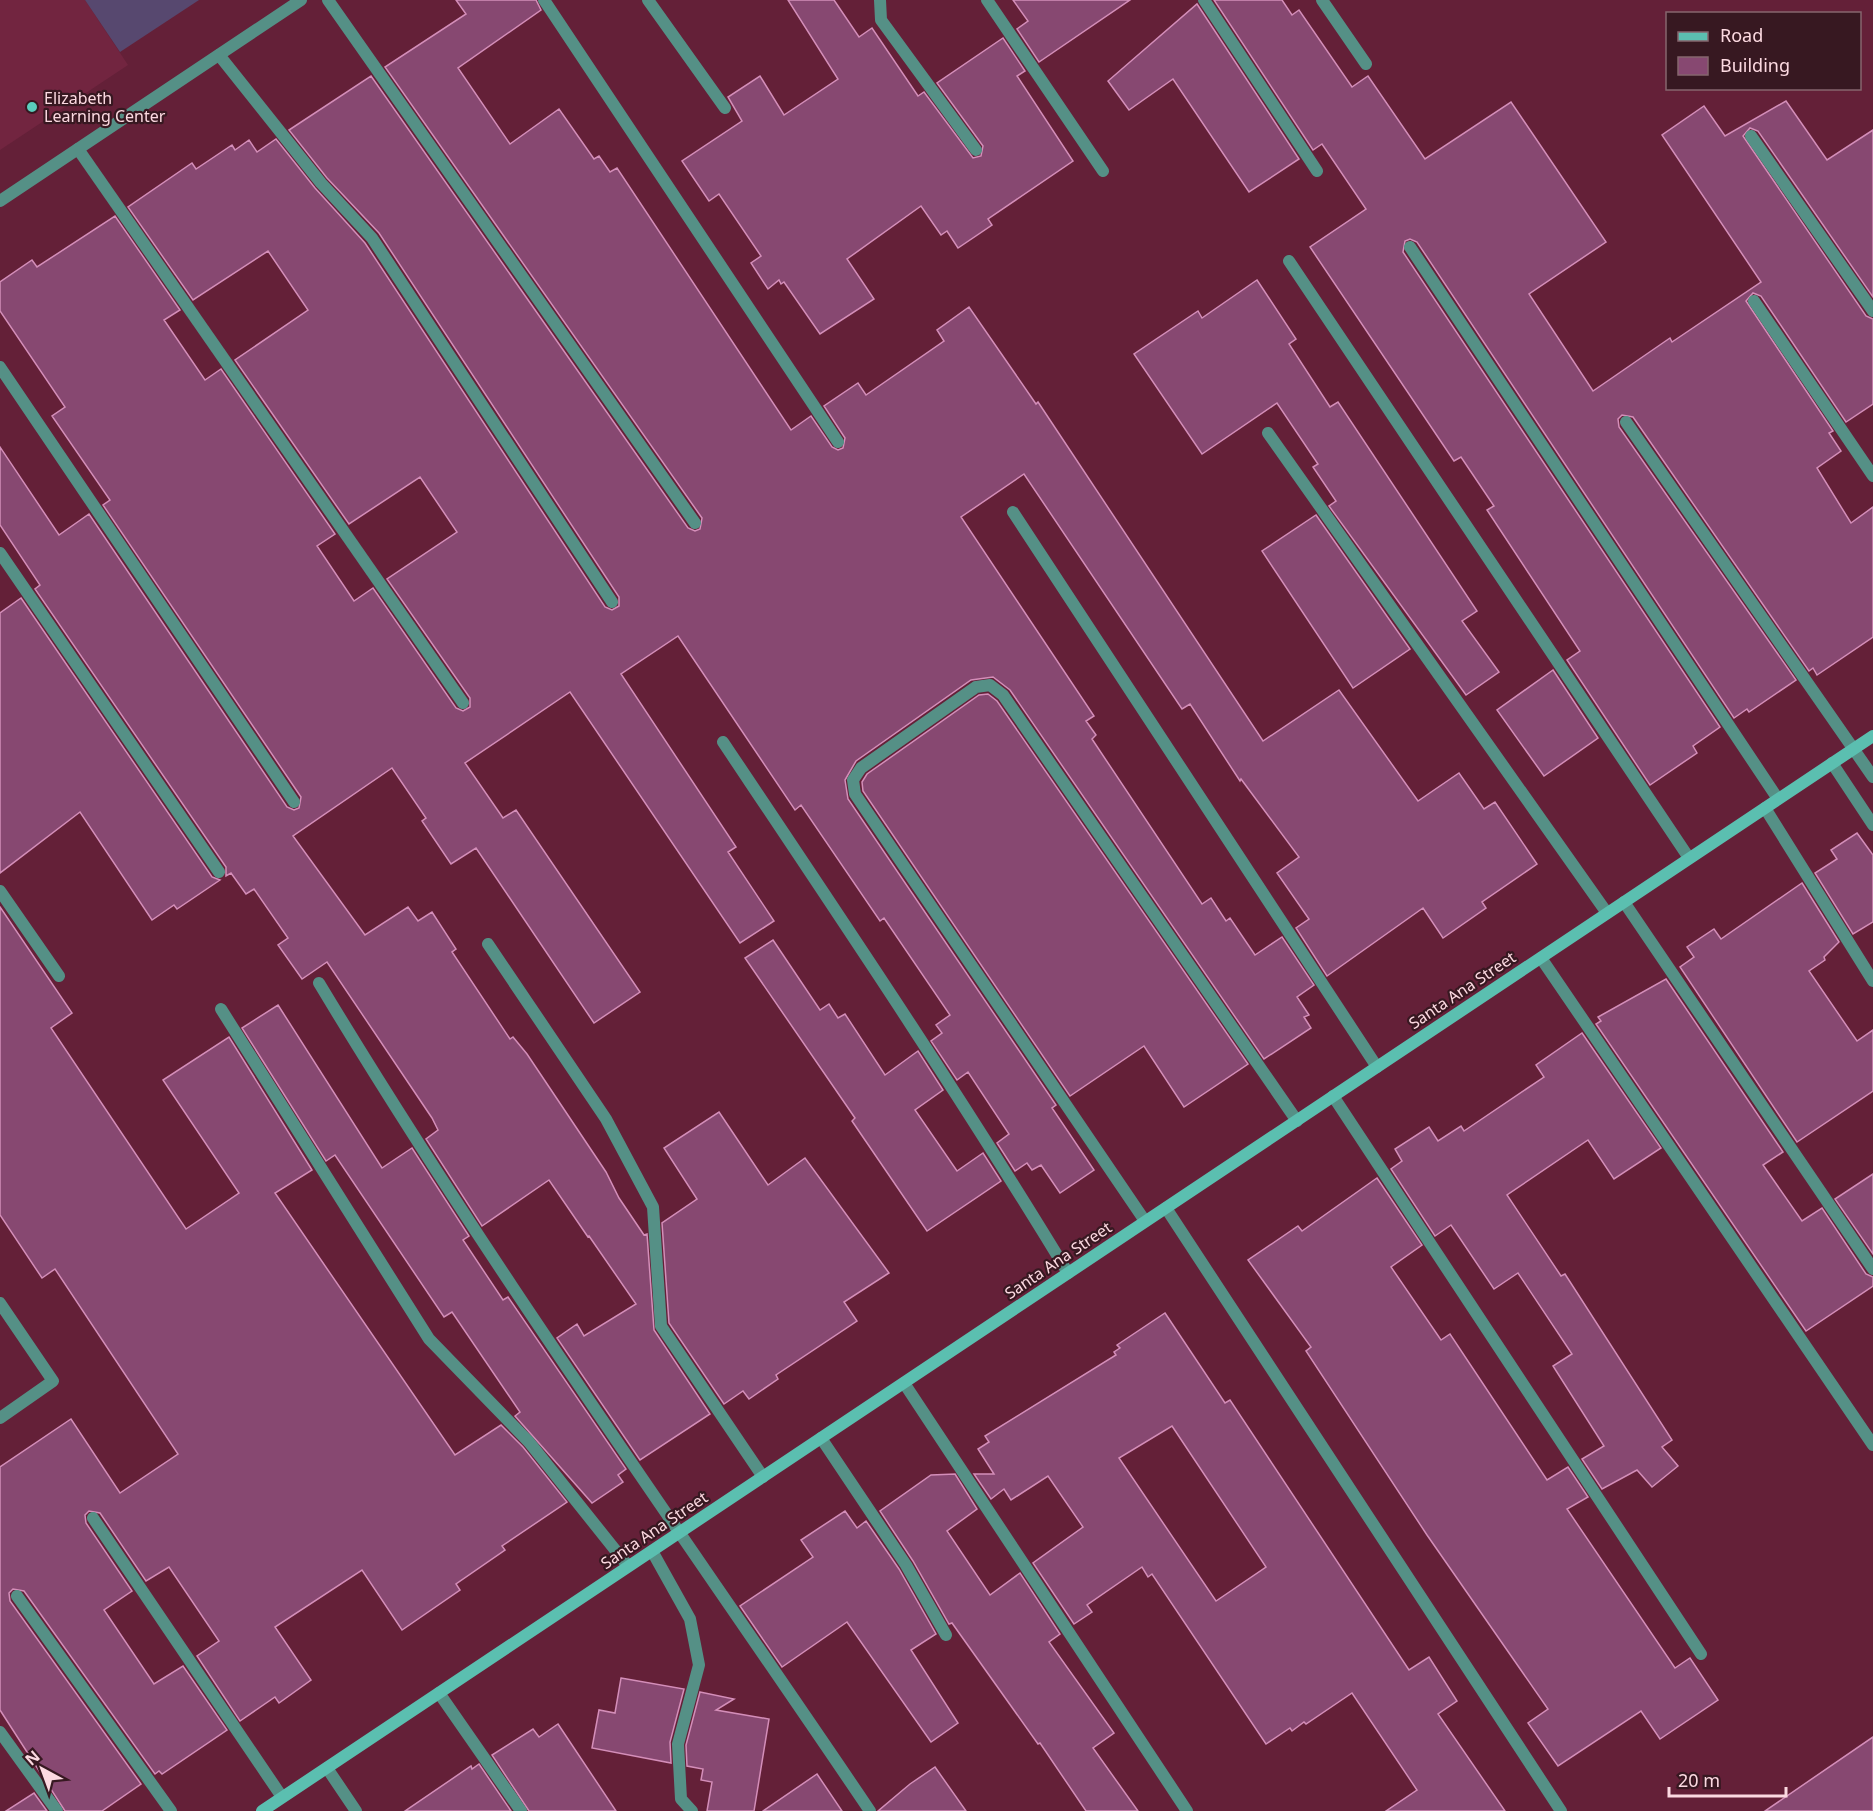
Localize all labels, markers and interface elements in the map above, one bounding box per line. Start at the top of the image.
legend [1666,12,1861,90]
text: Road [1720,23,1763,47]
text: Building [1720,53,1790,77]
place label: Elizabeth Learning Center [44,87,166,127]
marker: Elizabeth Learning Center [25,100,39,114]
street label: Santa Ana Street [1404,946,1520,1034]
street label: Santa Ana Street [1000,1216,1116,1304]
street label: Santa Ana Street [596,1486,712,1574]
north arrow [12,1739,72,1799]
text: N [20,1745,44,1770]
scale bar [1669,1760,1786,1798]
text: 20 m [1678,1768,1720,1792]

